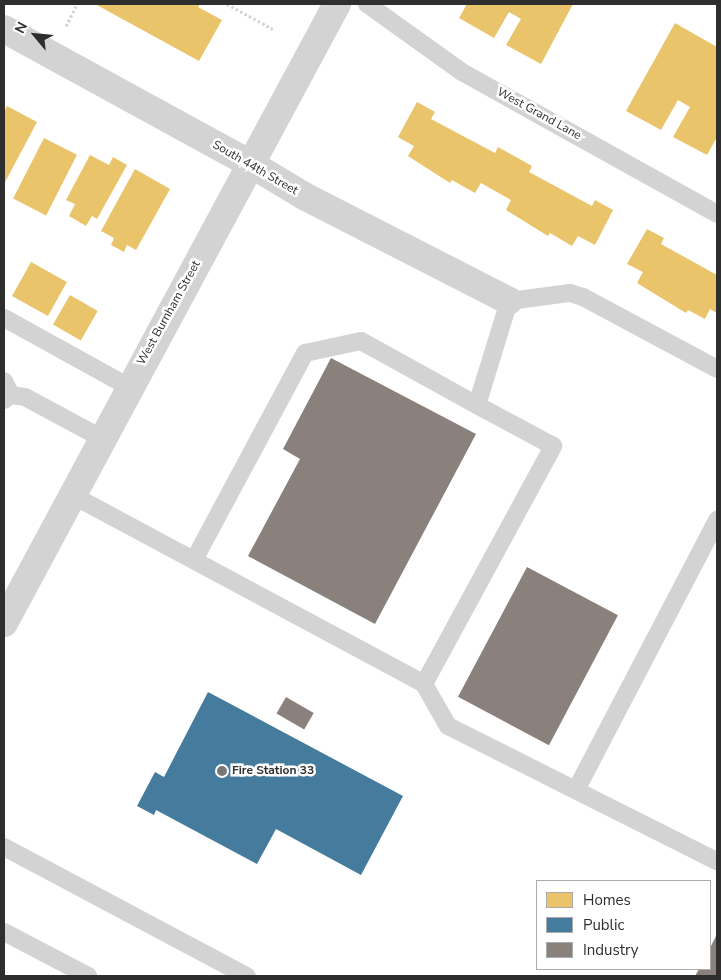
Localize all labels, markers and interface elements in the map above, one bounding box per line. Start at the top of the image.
north arrow [10,10,60,60]
text: N [10,19,32,37]
street label: West Grand Lane [494,85,584,143]
street label: South 44th Street [210,138,300,198]
street label: West Burnham Street [134,258,204,368]
place label: Fire Station 33 [232,764,314,778]
marker: Fire Station 33 [216,765,228,777]
legend [536,880,711,970]
text: Homes [583,890,631,910]
text: Public [583,915,624,935]
text: Industry [583,940,638,960]

